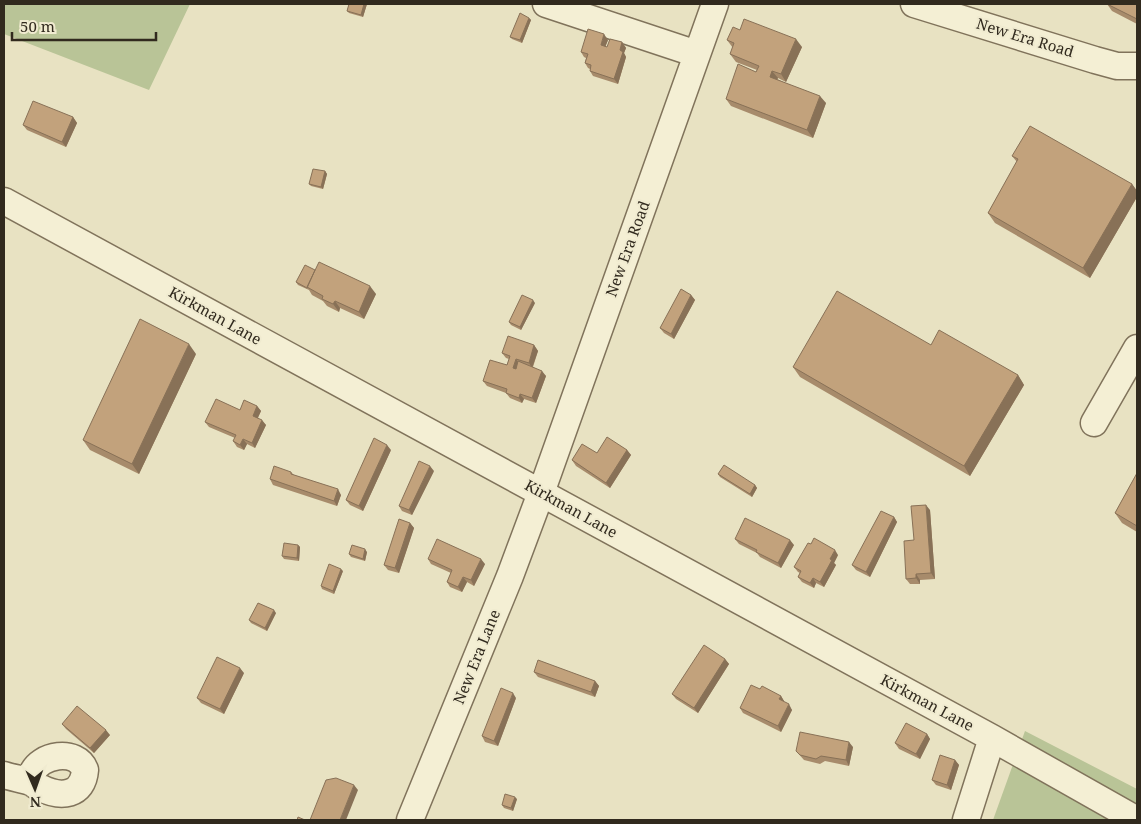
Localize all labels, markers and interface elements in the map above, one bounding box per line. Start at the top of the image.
scale bar [12,10,156,42]
street label: New Era Road [974,13,1076,61]
text: 50 m [20,16,55,36]
street label: New Era Road [600,198,654,299]
street label: Kirkman Lane [166,281,265,349]
street label: Kirkman Lane [522,474,621,542]
street label: New Era Lane [448,606,504,707]
street label: Kirkman Lane [877,669,978,735]
north arrow [10,764,60,814]
text: N [30,793,41,812]

